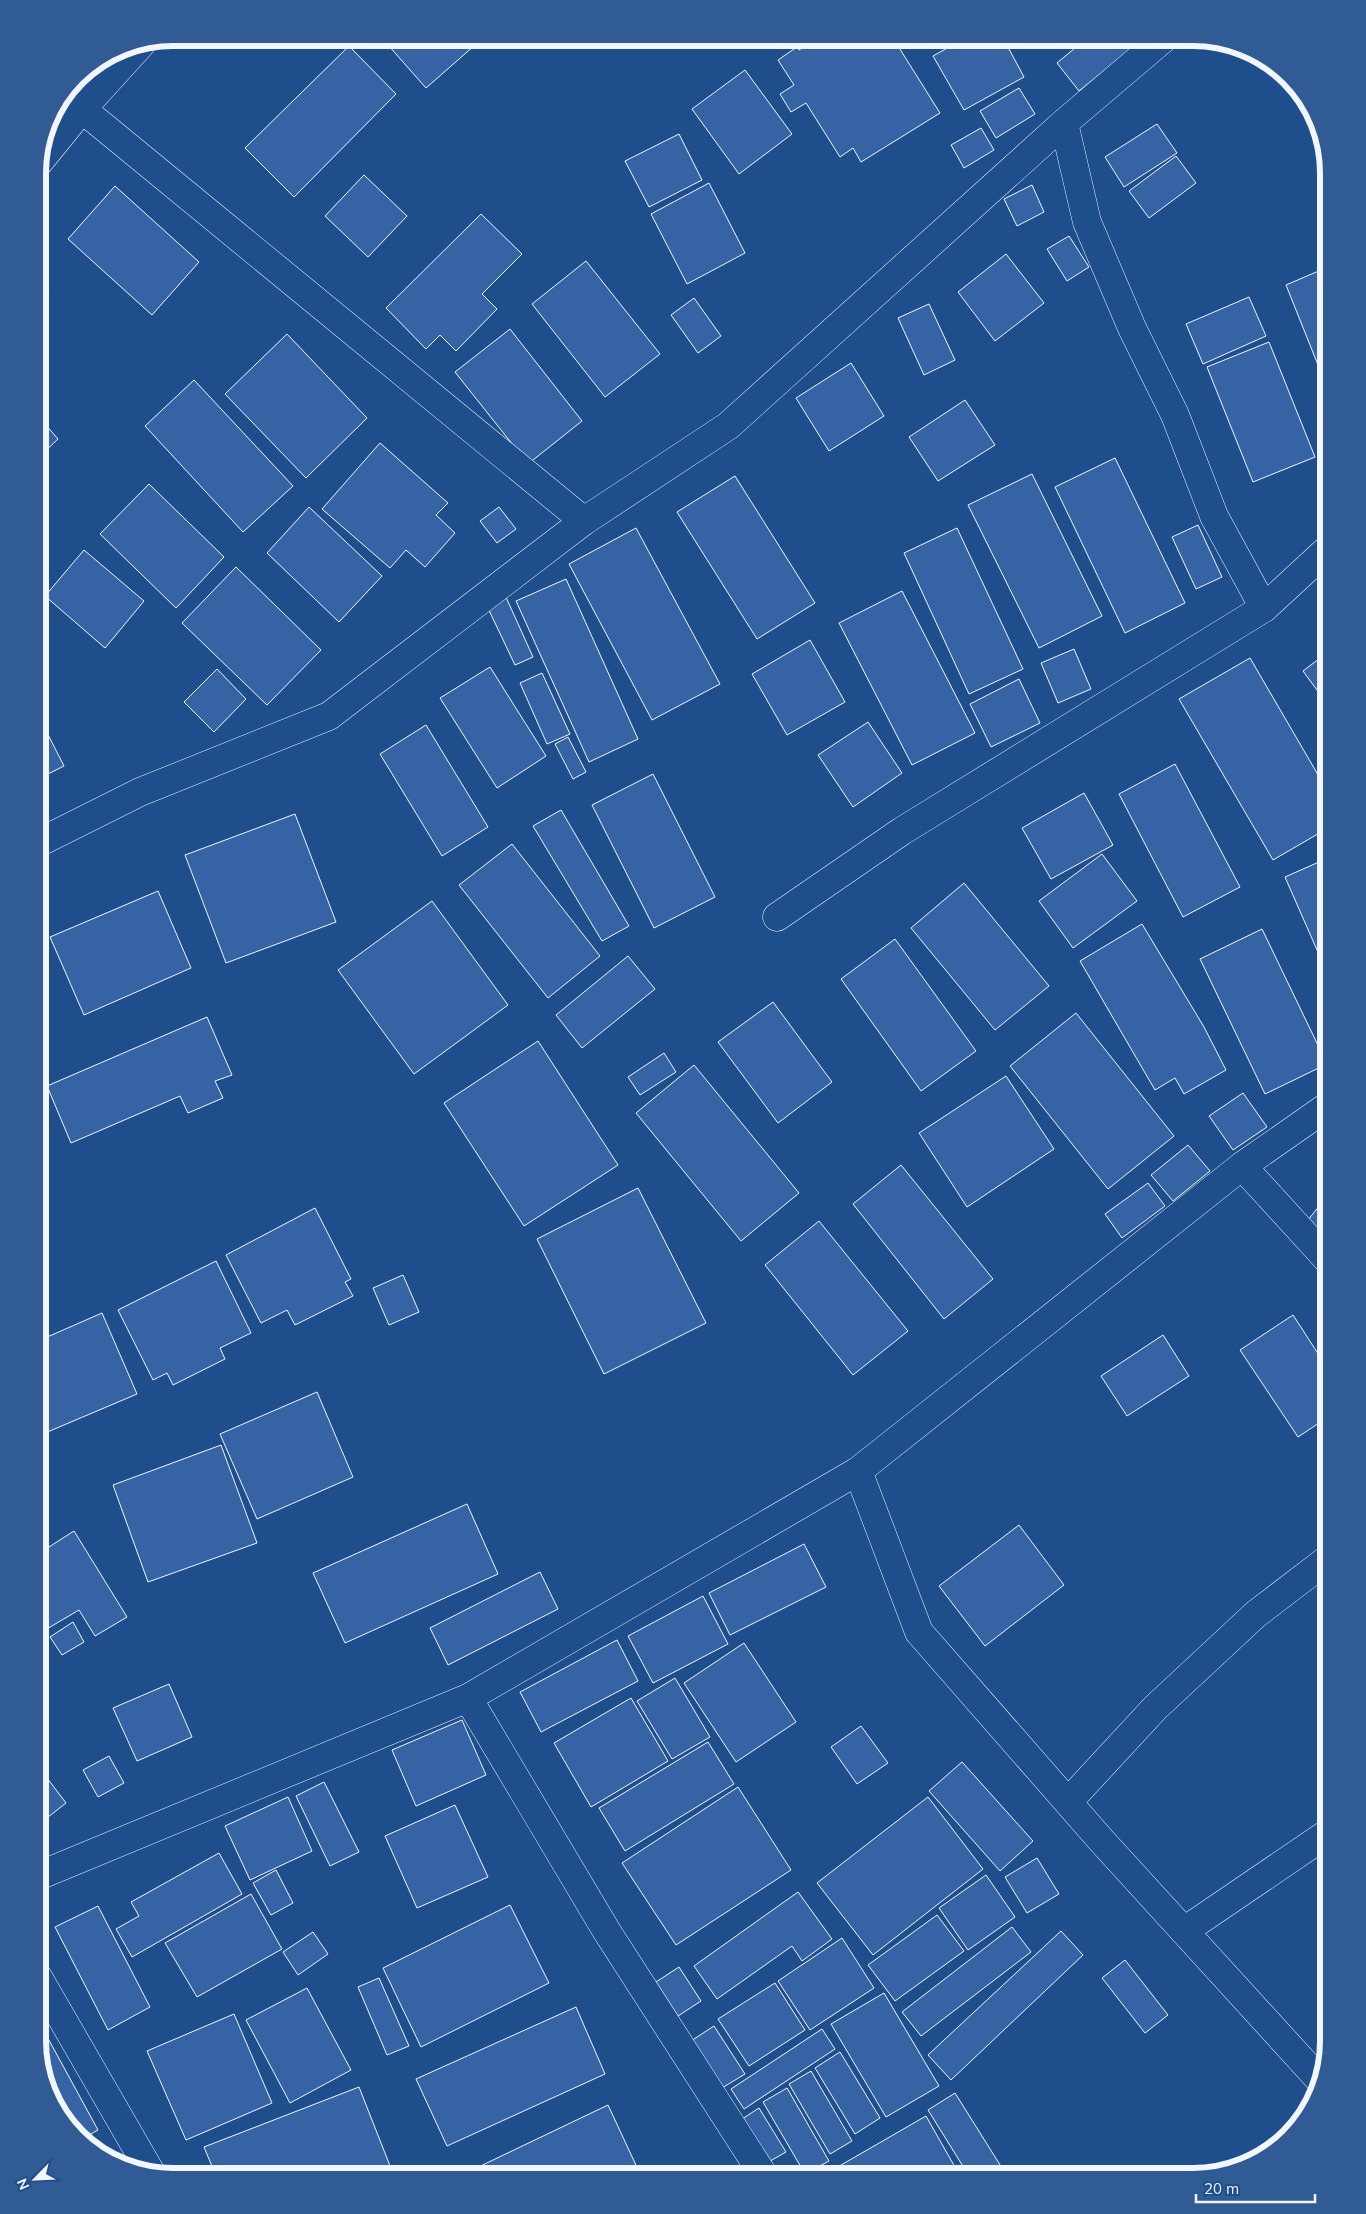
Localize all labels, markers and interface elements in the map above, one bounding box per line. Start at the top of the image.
north arrow [10,2154,60,2204]
scale bar [1196,2172,1315,2204]
text: N [13,2176,33,2193]
text: 20 m [1204,2179,1239,2198]

